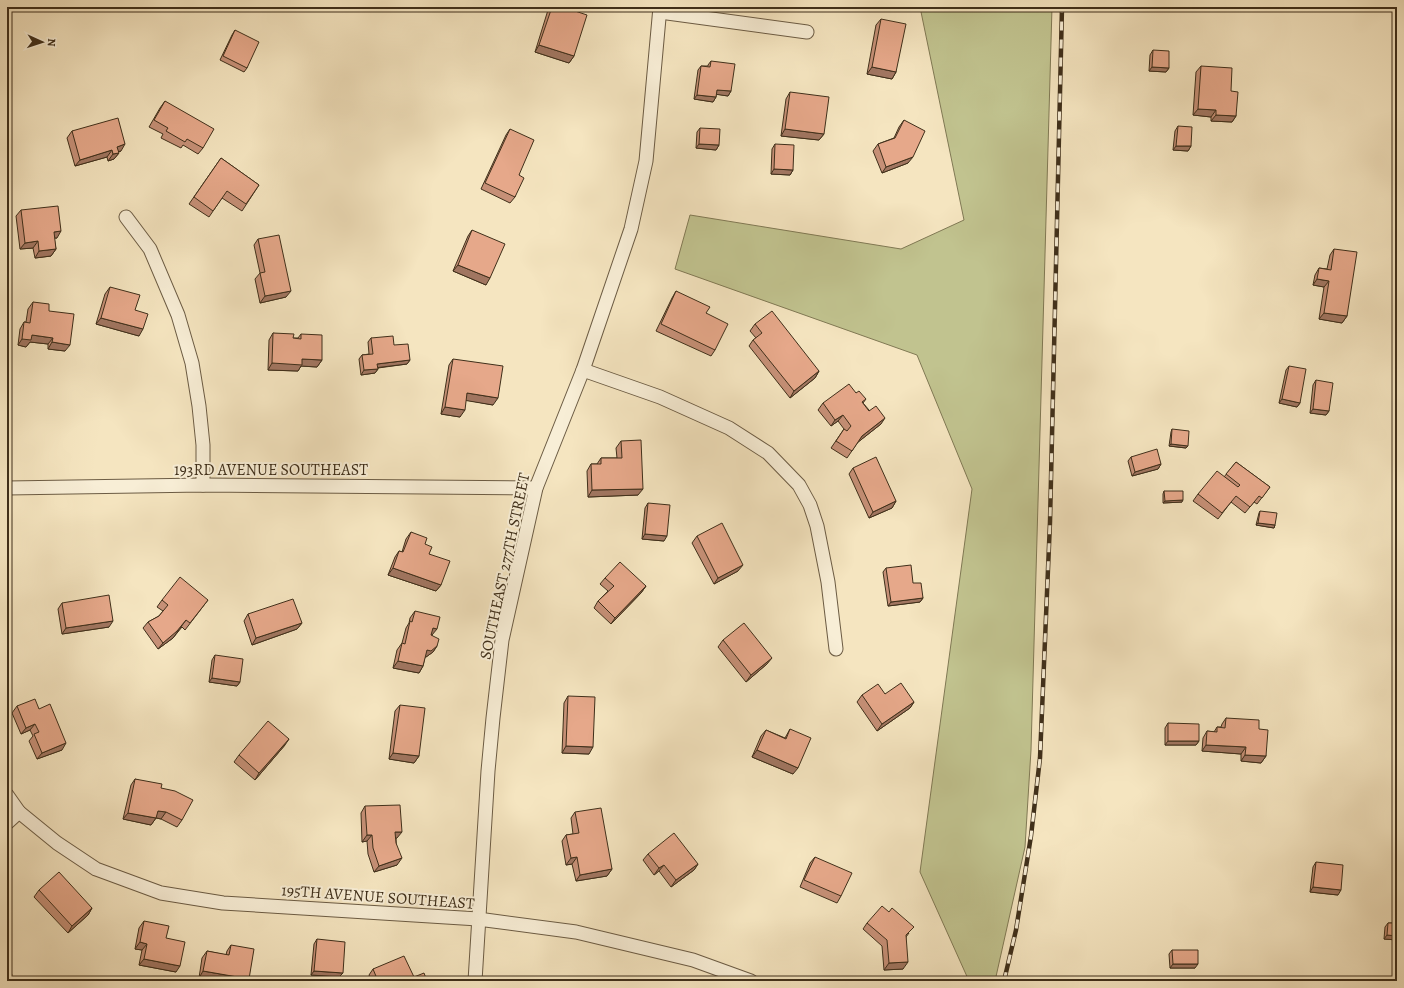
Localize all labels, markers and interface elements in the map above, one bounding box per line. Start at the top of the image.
north arrow [22,22,62,62]
text: N [44,38,59,47]
street label: 193RD AVENUE SOUTHEAST [174,459,368,481]
street label: SOUTHEAST 277TH STREET [474,471,536,661]
street label: 195TH AVENUE SOUTHEAST [281,879,476,915]

